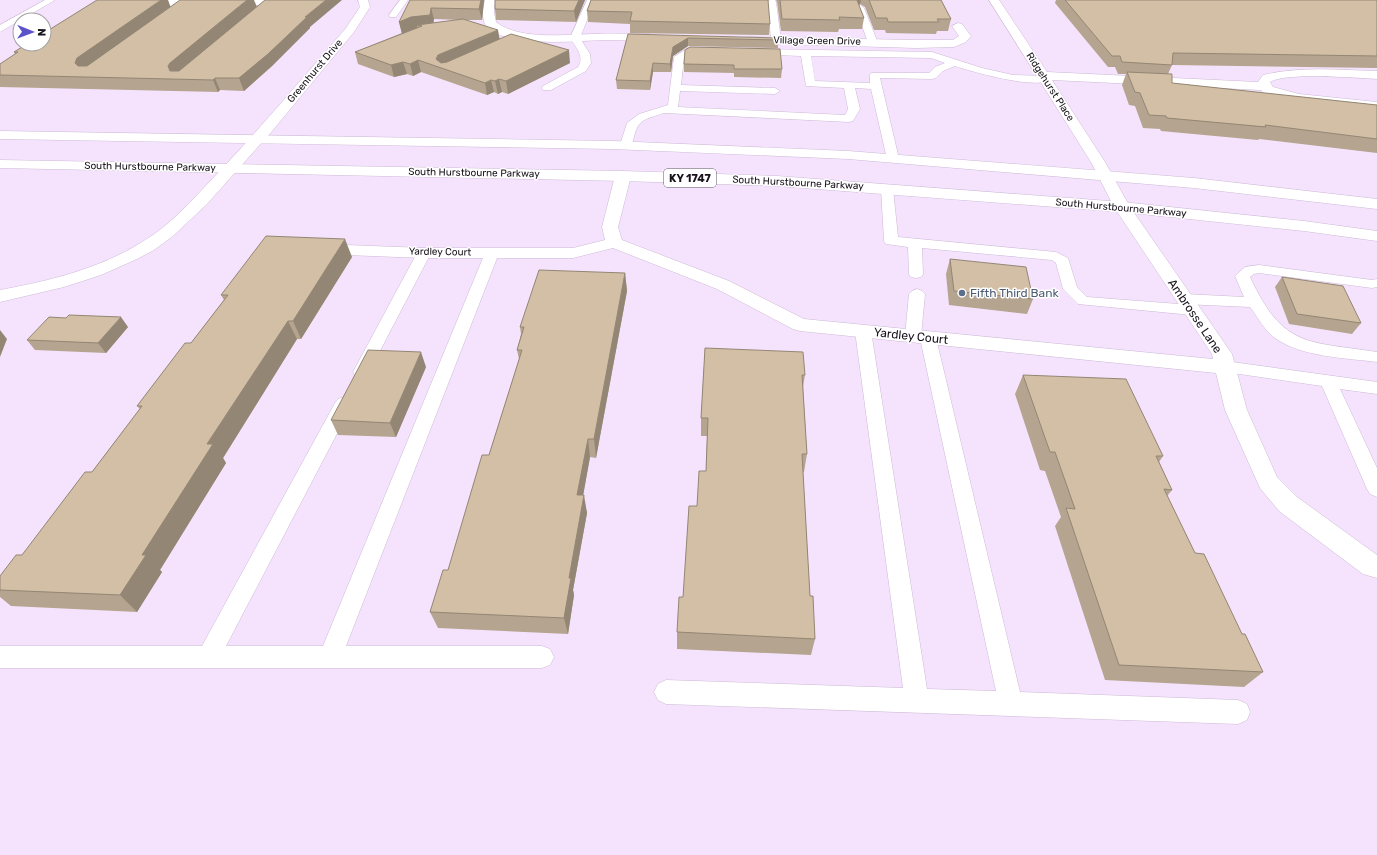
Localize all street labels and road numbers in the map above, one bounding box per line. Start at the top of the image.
street label: Village Green Drive [773,34,861,48]
street label: Greenhurst Drive [285,37,345,105]
street label: Ridgehurst Place [1023,50,1077,124]
street label: South Hurstbourne Parkway [84,160,216,174]
street label: South Hurstbourne Parkway [408,166,540,180]
road number: KY 1747 [664,169,716,187]
street label: South Hurstbourne Parkway [732,174,865,192]
street label: South Hurstbourne Parkway [1055,196,1188,220]
street label: Yardley Court [409,245,471,259]
street label: Ambrosse Lane [1165,276,1225,356]
street label: Yardley Court [873,325,949,347]

